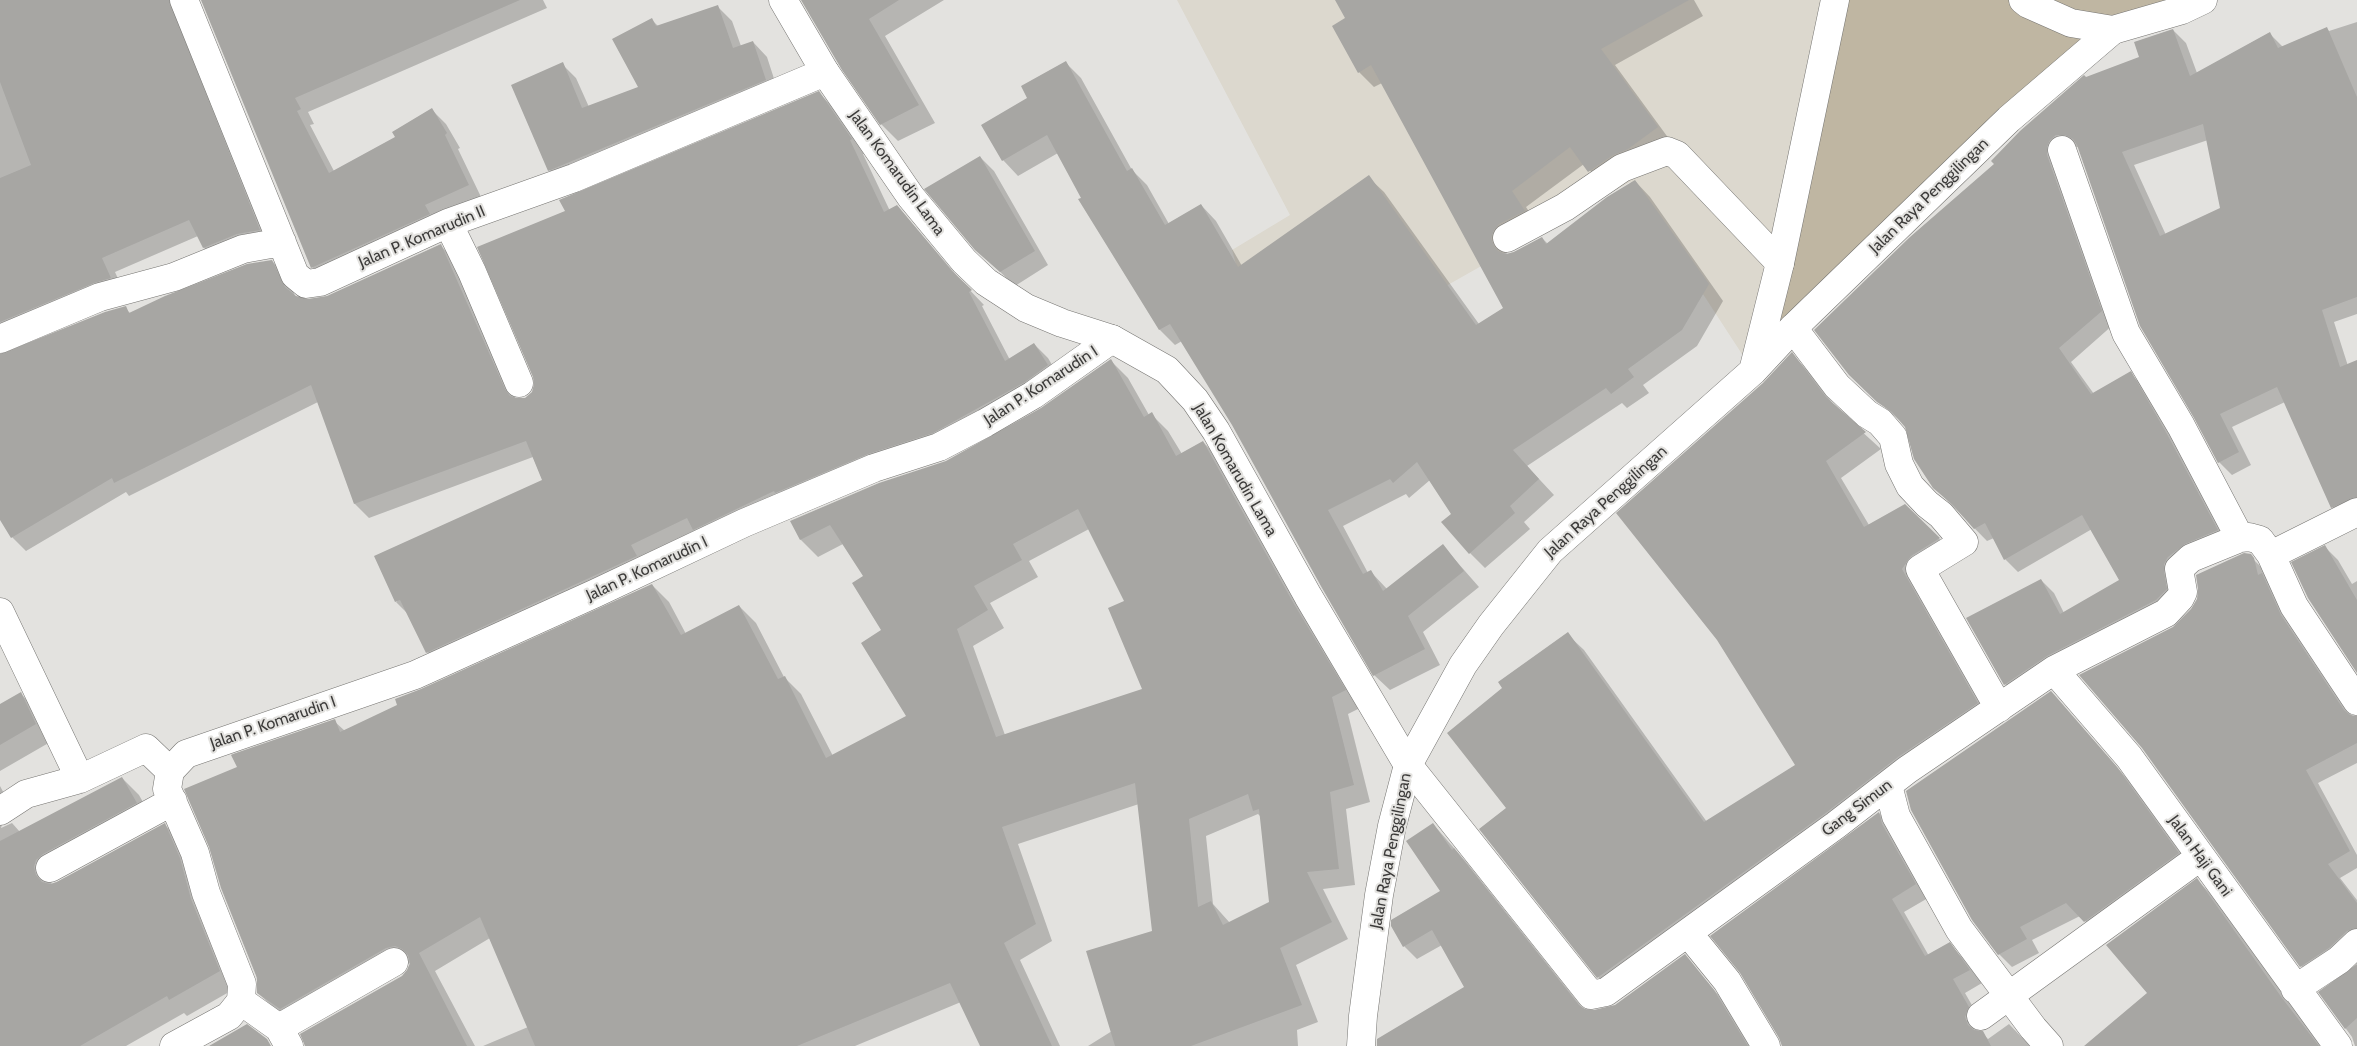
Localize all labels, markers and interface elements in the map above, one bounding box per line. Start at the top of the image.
street label: Jalan Komarudin Lama [845,107,949,239]
street label: Jalan Raya Penggilingan [1865,134,1993,258]
street label: Jalan P. Komarudin II [356,202,488,272]
street label: Jalan P. Komarudin I [981,342,1101,430]
street label: Jalan Komarudin Lama [1189,400,1281,540]
street label: Jalan Raya Penggilingan [1541,442,1671,562]
street label: Jalan P. Komarudin I [583,532,711,606]
street label: Jalan P. Komarudin I [208,692,338,754]
street label: Jalan Raya Penggilingan [1366,772,1416,930]
street label: Gang Simun [1818,775,1896,841]
street label: Jalan Haji Gani [2164,812,2236,900]

